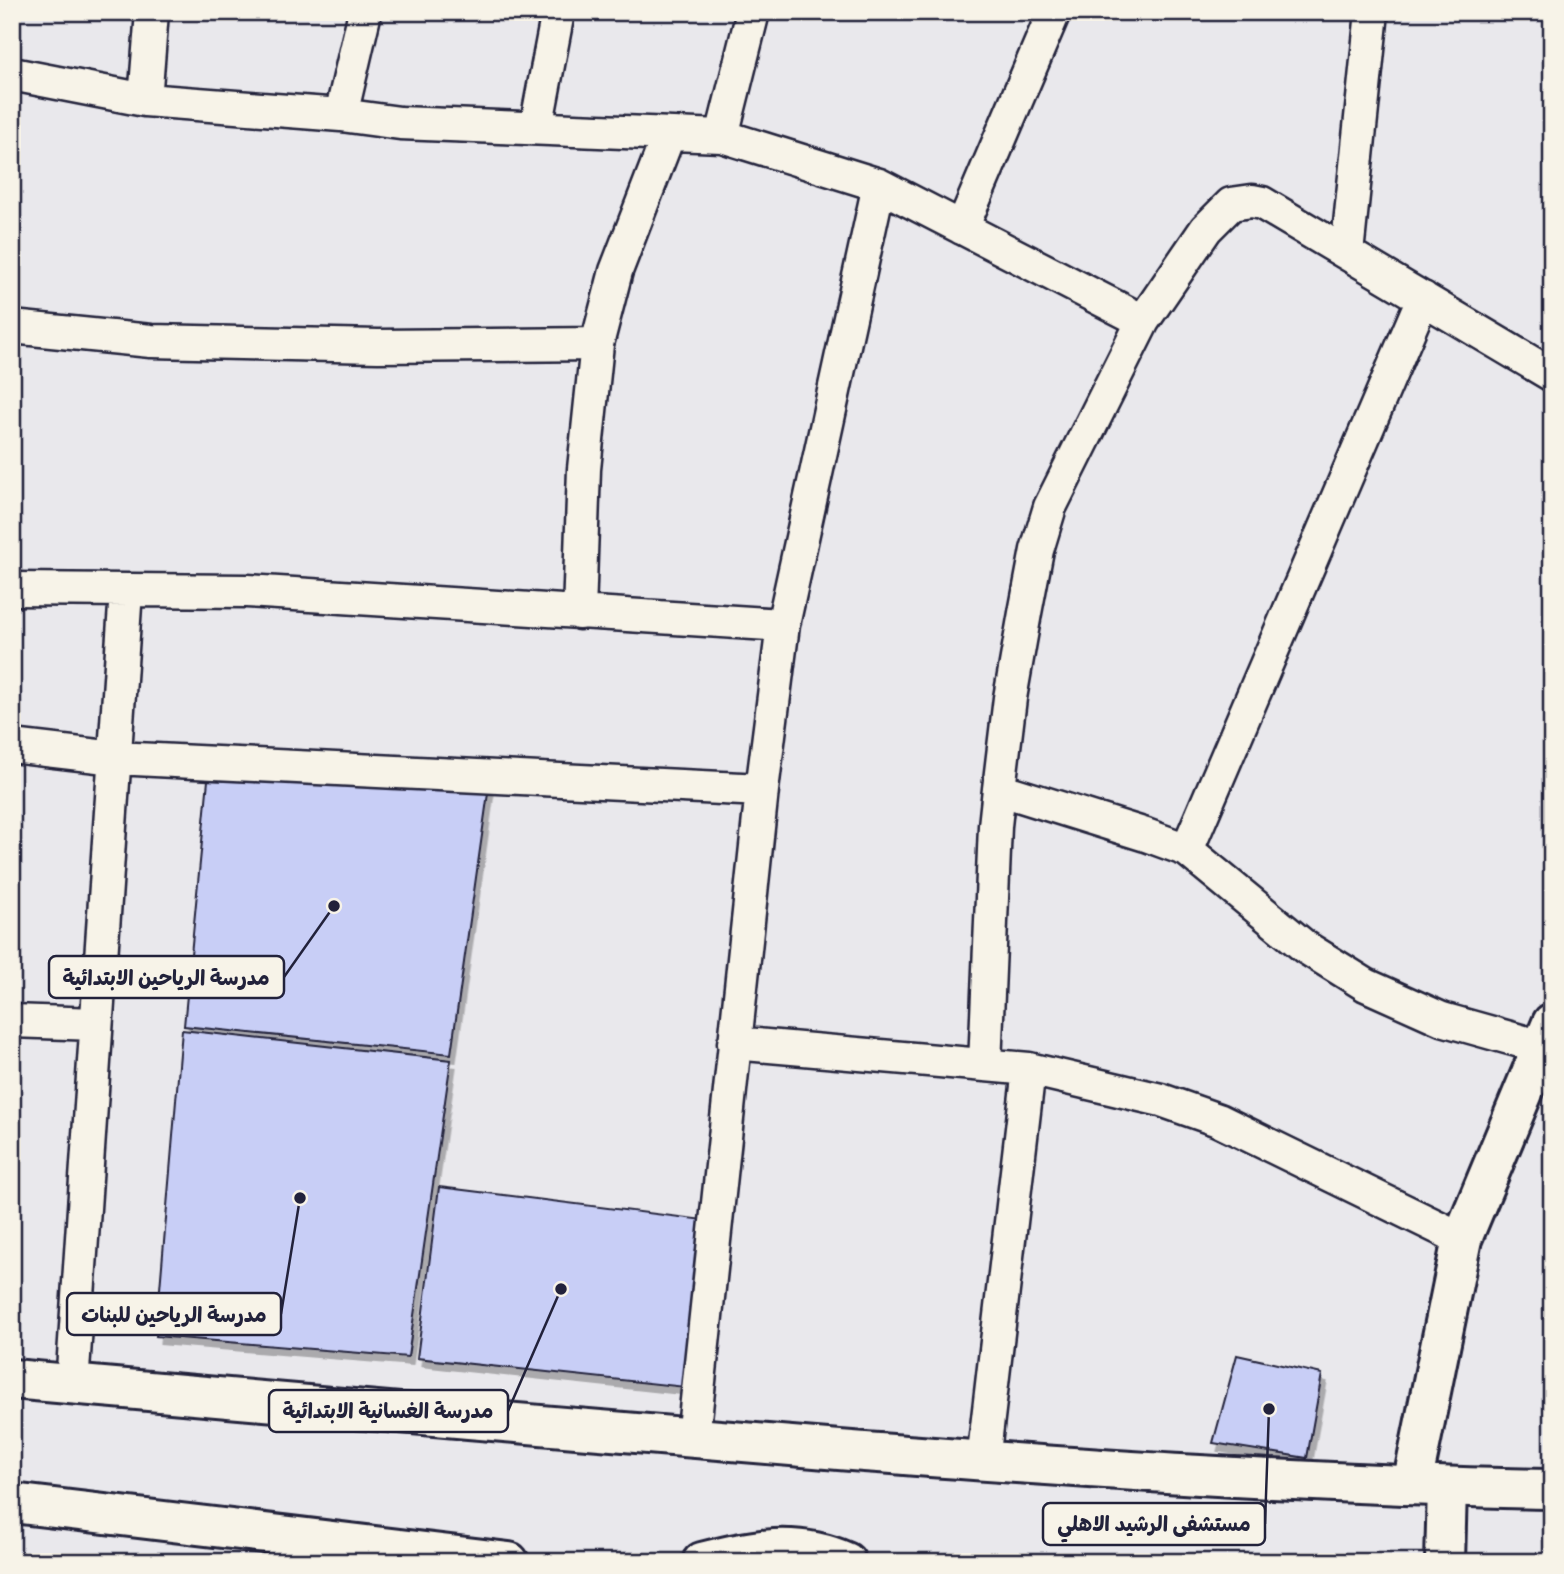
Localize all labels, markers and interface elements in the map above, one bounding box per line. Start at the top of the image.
callout: مدرسة الرياحين الابتدائية [49,956,284,998]
text: مدرسة الرياحين الابتدائية [62,965,270,992]
callout: مدرسة الرياحين للبنات [67,1293,281,1335]
text: مدرسة الرياحين للبنات [81,1302,267,1329]
callout: مدرسة الغسانية الابتدائية [269,1390,508,1432]
text: مدرسة الغسانية الابتدائية [283,1398,493,1425]
callout: مستشفى الرشيد الاهلي [1043,1503,1265,1545]
text: مستشفى الرشيد الاهلي [1057,1511,1251,1543]

